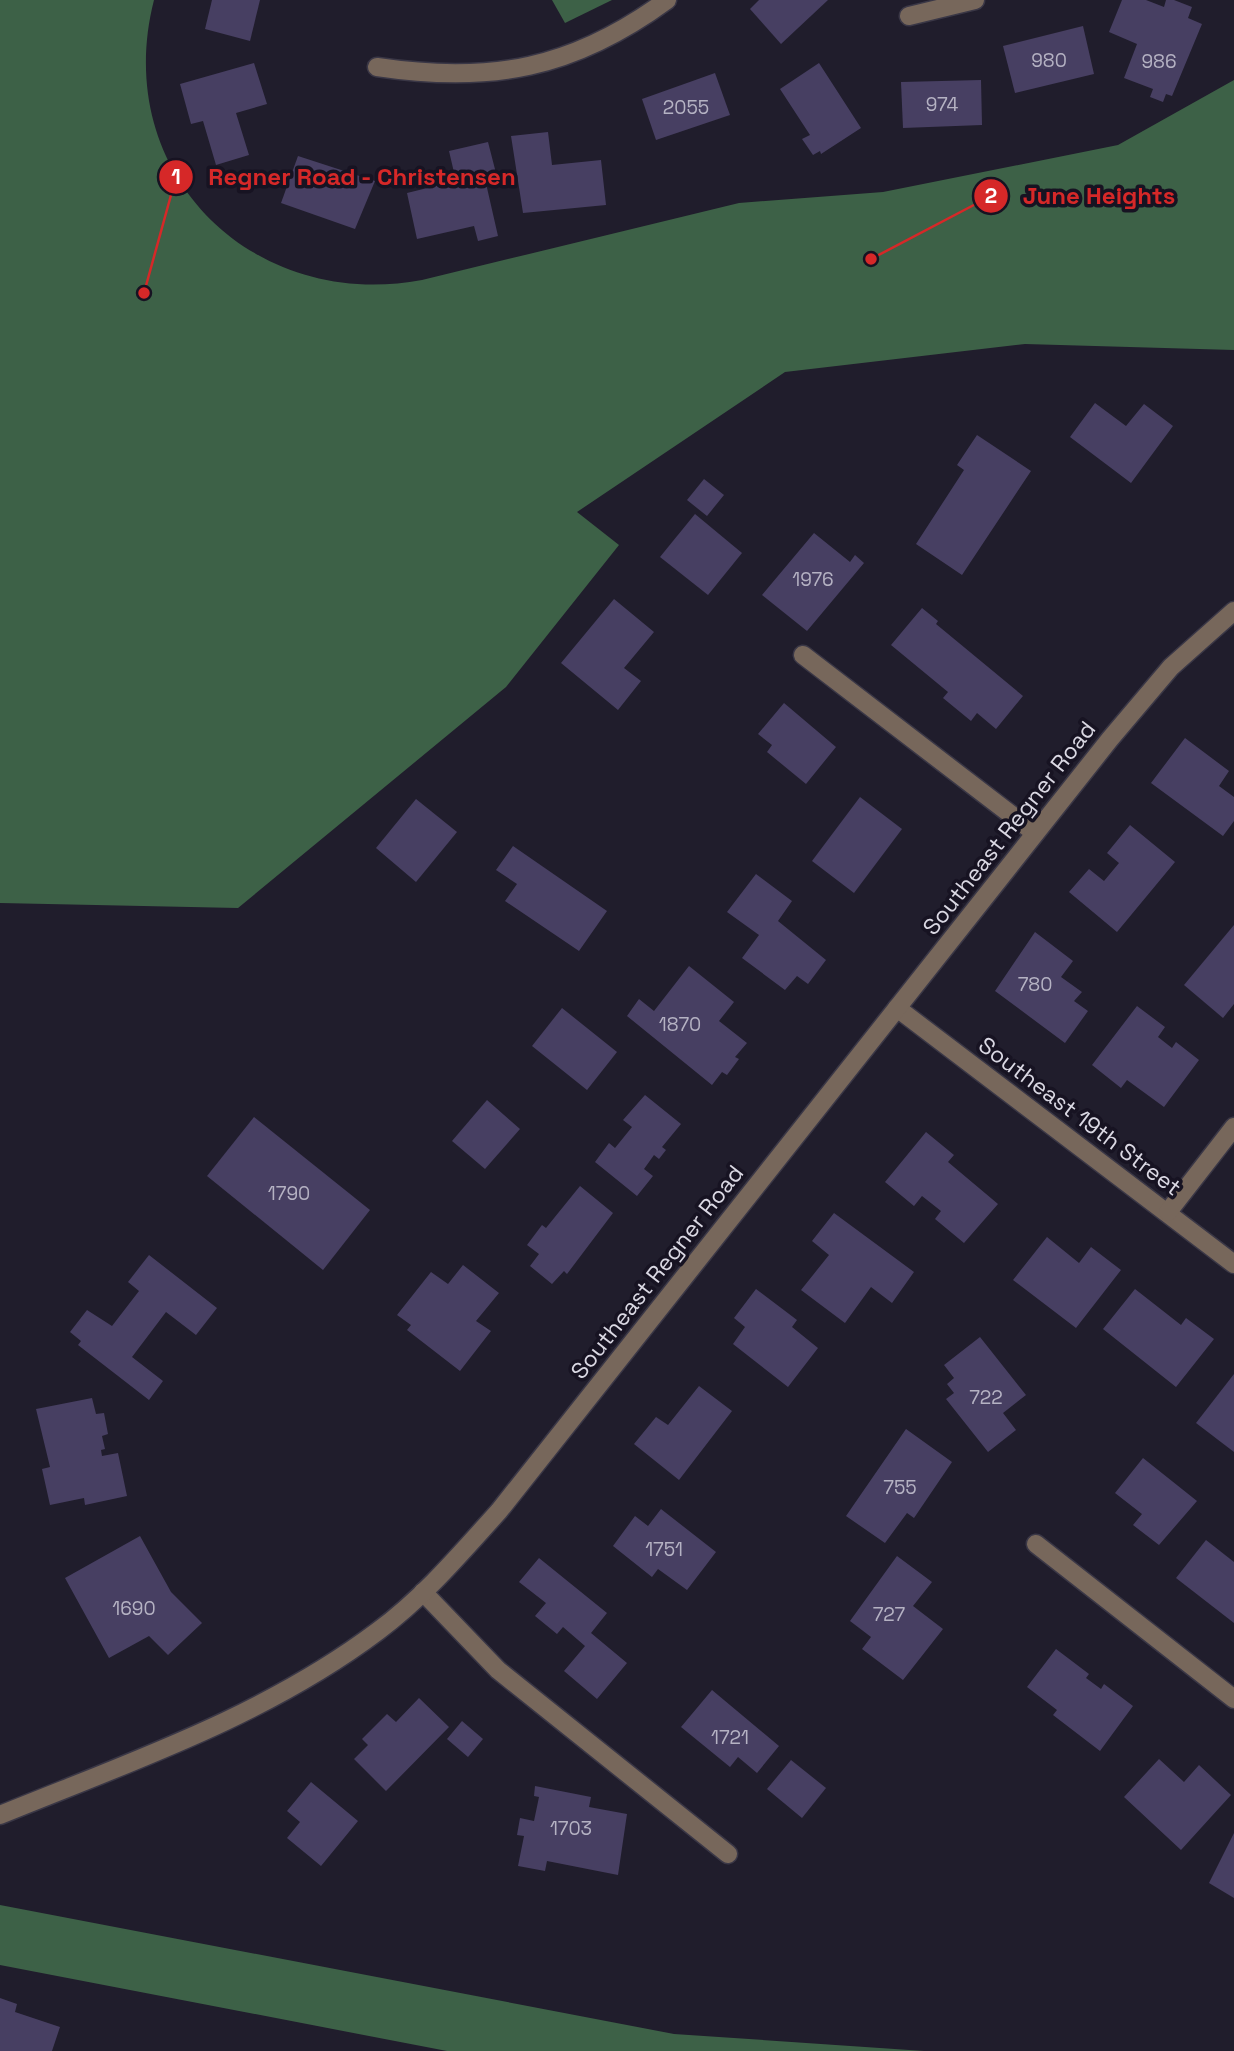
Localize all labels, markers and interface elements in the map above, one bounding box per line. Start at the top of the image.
house number: 980 [1031,48,1067,73]
house number: 986 [1141,49,1177,74]
house number: 974 [926,92,958,117]
house number: 2055 [663,95,709,120]
callout: Regner Road - Christensen [159,154,531,199]
text: Regner Road - Christensen [208,161,516,192]
text: 1 [171,163,181,190]
callout: June Heights [974,173,1189,218]
text: June Heights [1023,180,1175,211]
text: 2 [985,182,997,209]
house number: 1976 [792,567,834,592]
street label: Southeast Regner Road [916,715,1102,941]
house number: 780 [1018,972,1052,997]
house number: 1870 [659,1012,701,1037]
street label: Southeast 19th Street [972,1030,1188,1202]
street label: Southeast Regner Road [564,1159,750,1385]
house number: 1790 [268,1181,310,1206]
house number: 722 [969,1385,1003,1410]
house number: 755 [883,1475,917,1500]
house number: 1751 [645,1537,683,1562]
house number: 1690 [112,1596,156,1621]
house number: 727 [873,1602,906,1627]
house number: 1721 [711,1725,749,1750]
house number: 1703 [550,1816,592,1841]

